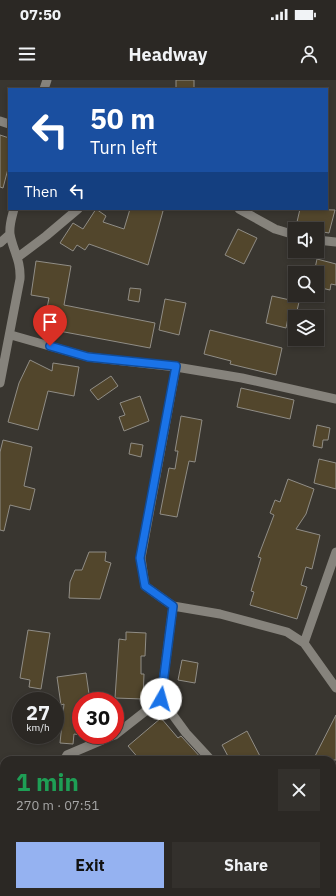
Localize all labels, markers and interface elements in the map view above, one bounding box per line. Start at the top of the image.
text: 07:50 [20,5,61,24]
icon: menu [16,43,38,65]
text: Headway [129,43,207,66]
icon: person [298,43,320,65]
text: 50 m [90,100,155,137]
icon: left [24,104,76,156]
text: Turn left [90,136,158,159]
icon: left [66,180,88,202]
text: Then [24,182,58,201]
map controls [288,222,324,346]
button: sound [288,222,324,258]
button: search [288,266,324,302]
pin [33,305,67,346]
button: layers [288,310,324,346]
icon: arrive [39,311,61,333]
position arrow [140,678,182,720]
speed limit sign: 30 [72,692,124,744]
text: 27 [26,699,50,726]
text: km/h [26,721,50,734]
text: 1 min [16,766,79,798]
button: close [278,769,320,811]
text: 270 m · 07:51 [16,797,99,814]
button: Exit [16,842,164,888]
button: Share [172,842,320,888]

